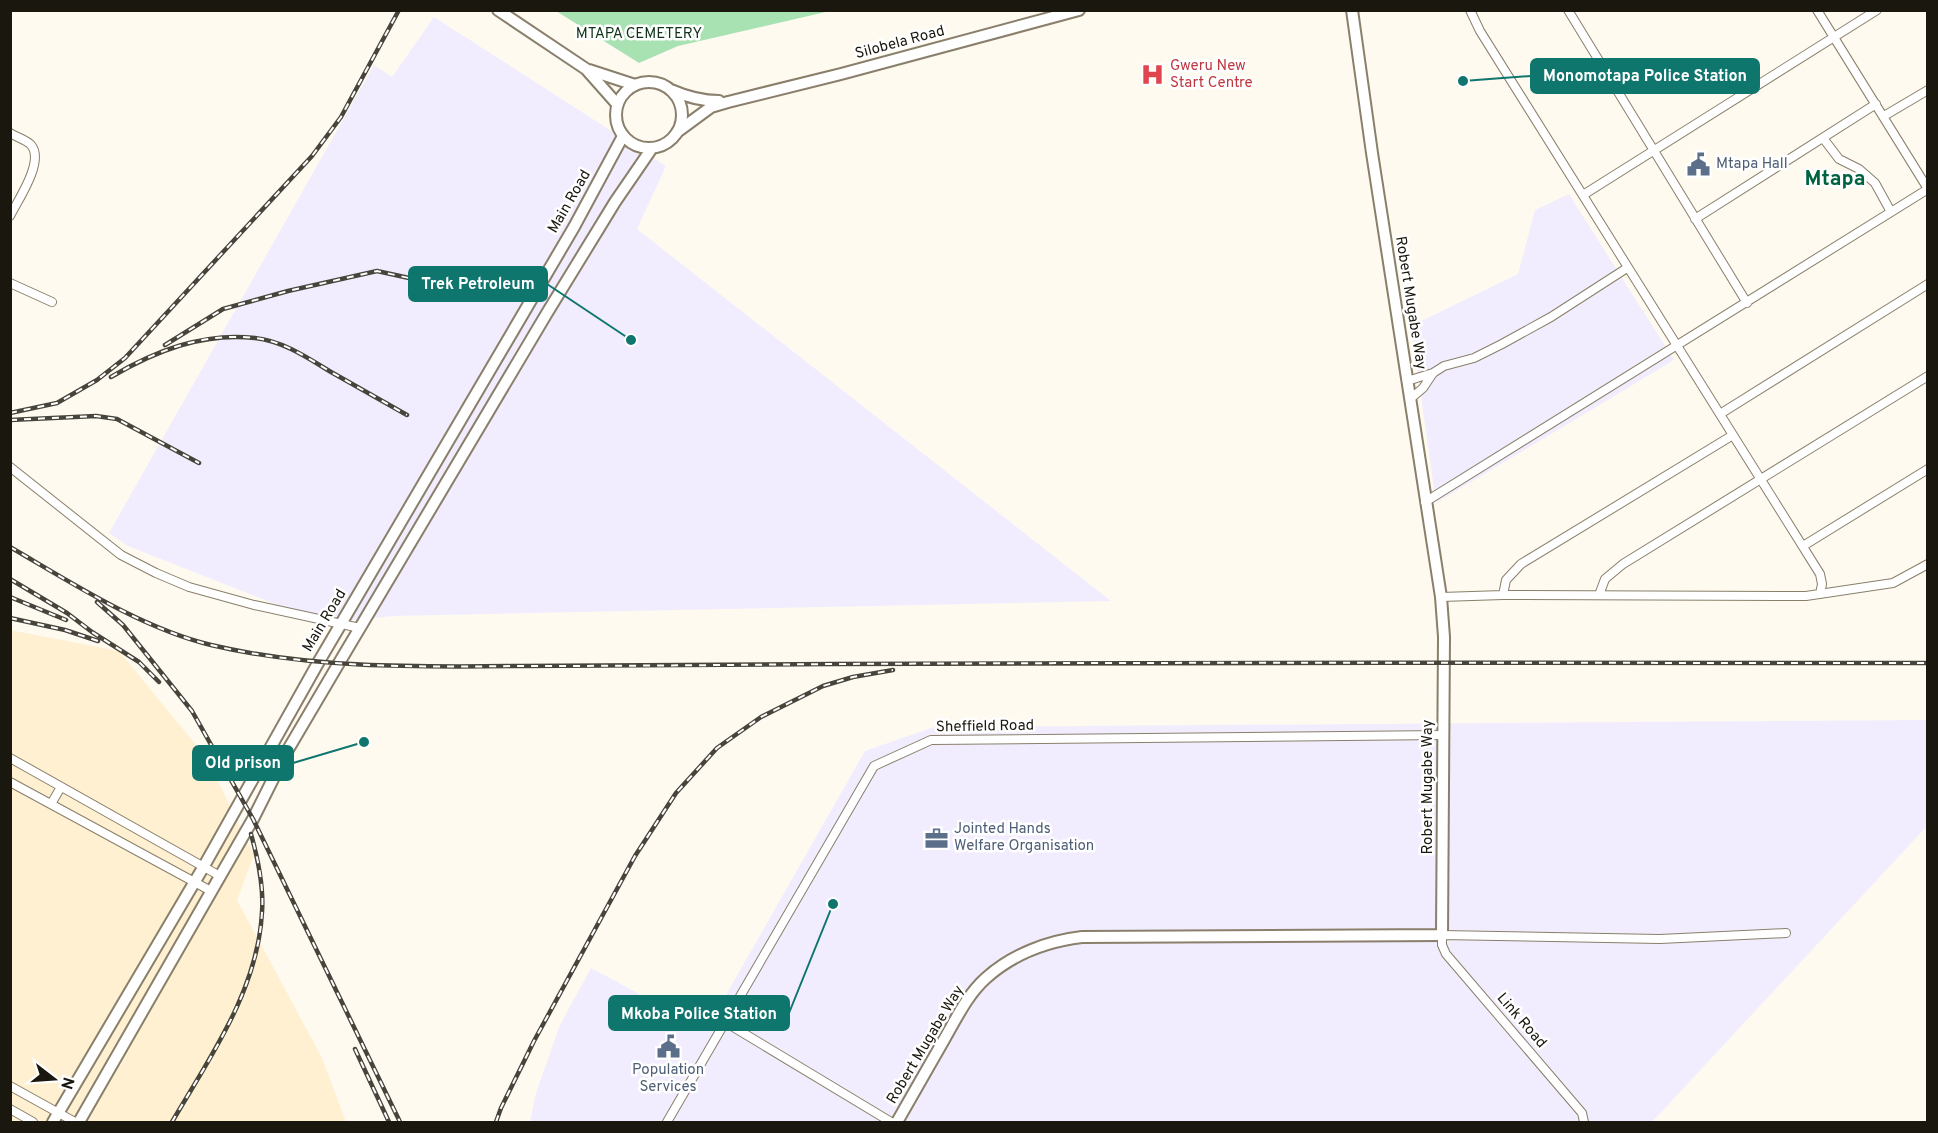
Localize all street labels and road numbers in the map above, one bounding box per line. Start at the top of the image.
street label: Silobela Road [853,22,947,64]
street label: Main Road [544,167,596,237]
street label: Robert Mugabe Way [1390,235,1430,371]
street label: Main Road [299,586,351,656]
street label: Sheffield Road [936,717,1034,737]
street label: Robert Mugabe Way [1419,719,1438,854]
street label: Robert Mugabe Way [883,982,969,1108]
street label: Link Road [1492,990,1550,1052]

